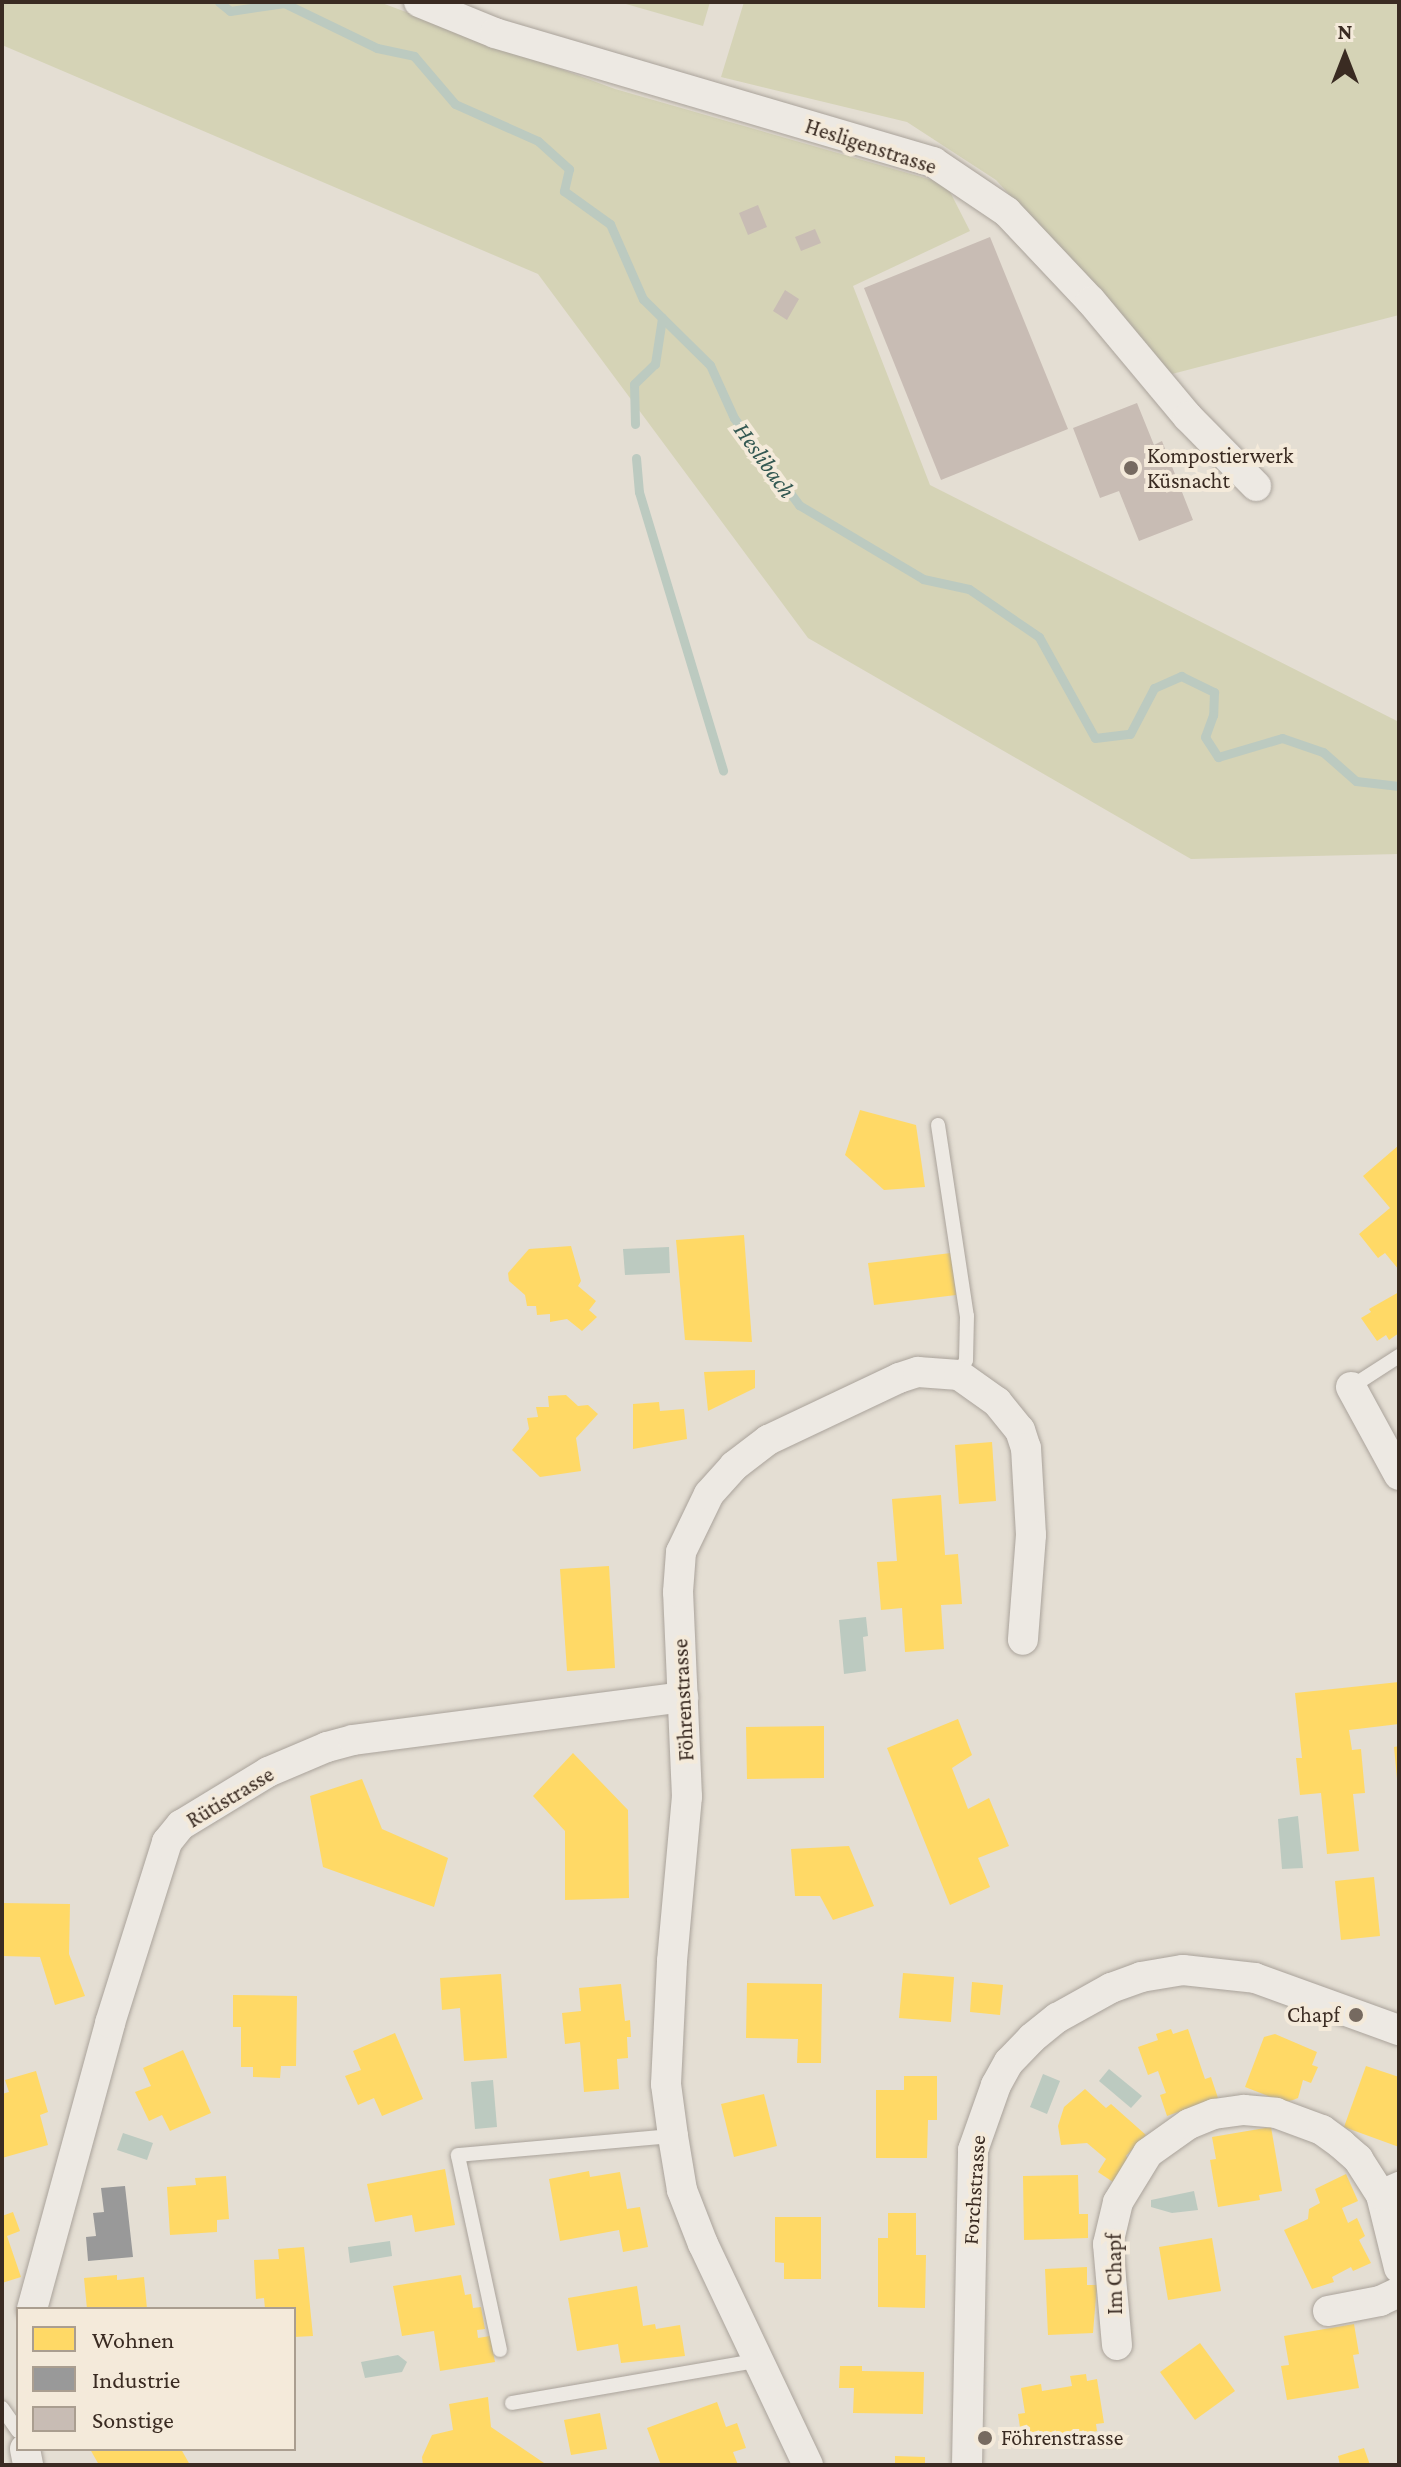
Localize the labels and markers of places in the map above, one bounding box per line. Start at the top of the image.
place label: Kompostierwerk Küsnacht [1147,442,1293,494]
marker: Kompostierwerk Küsnacht [1122,459,1140,477]
place label: Chapf [1287,2002,1340,2028]
marker: Chapf [1347,2006,1365,2024]
place label: Föhrenstrasse [1001,2425,1123,2451]
marker: Föhrenstrasse [976,2429,994,2447]

